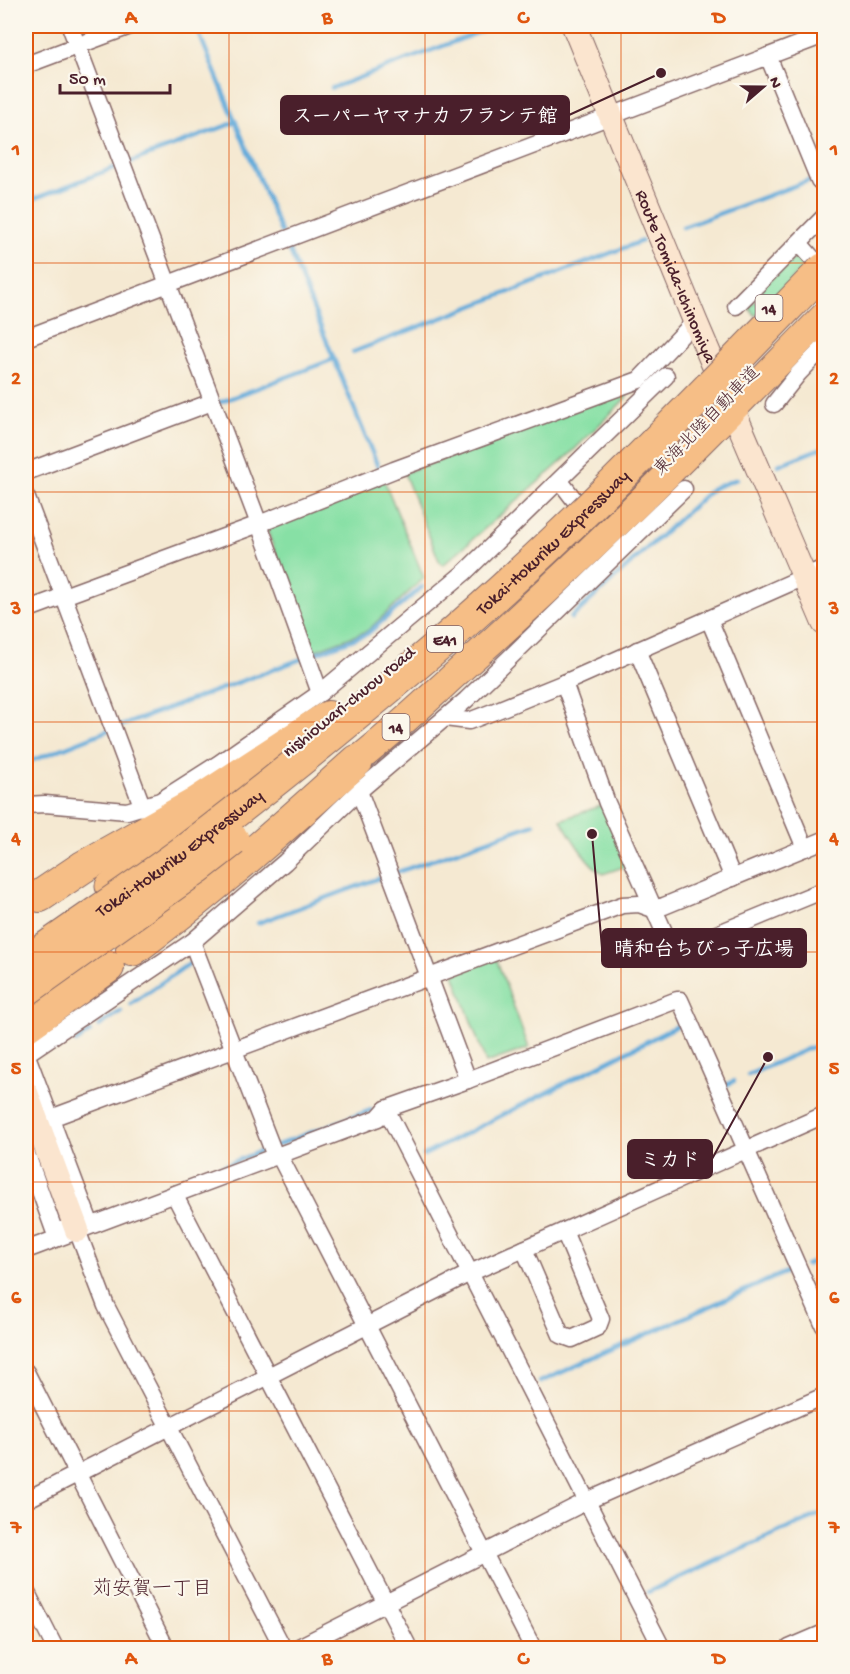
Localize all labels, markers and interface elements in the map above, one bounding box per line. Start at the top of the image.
text: A [124,8,139,31]
text: B [321,8,333,31]
text: C [517,8,531,31]
text: D [710,8,726,31]
scale bar [60,57,170,95]
north arrow [733,57,793,117]
text: 50 m [69,70,106,91]
text: N [763,75,785,92]
callout: スーパーヤマナカ フランテ館 [281,96,569,134]
text: スーパーヤマナカ フランテ館 [292,105,558,130]
text: 1 [11,140,20,163]
text: 1 [829,140,838,163]
street label: Route Tomida-Ichinomiya [629,187,720,367]
road number: 14 [756,295,782,321]
street label: 東海北陸自動車道 [650,362,765,481]
text: 2 [11,369,21,392]
text: 2 [829,369,839,392]
street label: Tokai-Hokuriku Expressway [472,466,634,621]
text: 3 [10,599,21,622]
text: 3 [828,599,839,622]
road number: E41 [427,626,463,652]
street label: nishiowari-chuou road [279,642,421,763]
road number: 14 [382,714,410,740]
street label: Tokai-Hokuriku Expressway [92,786,268,924]
text: 4 [10,829,21,852]
text: 4 [828,829,839,852]
callout: 晴和台ちびっ子広場 [602,929,806,967]
text: 晴和台ちびっ子広場 [614,938,794,963]
text: 5 [11,1059,22,1082]
text: 5 [829,1059,840,1082]
callout: ミカド [628,1140,712,1178]
text: ミカド [640,1150,700,1174]
text: 6 [11,1288,22,1311]
text: 6 [829,1288,840,1311]
text: 7 [10,1518,23,1541]
text: 7 [828,1518,841,1541]
district label: 苅安賀一丁目 [92,1577,212,1602]
text: A [124,1649,139,1672]
text: B [321,1649,333,1672]
text: C [517,1649,531,1672]
text: D [710,1649,726,1672]

